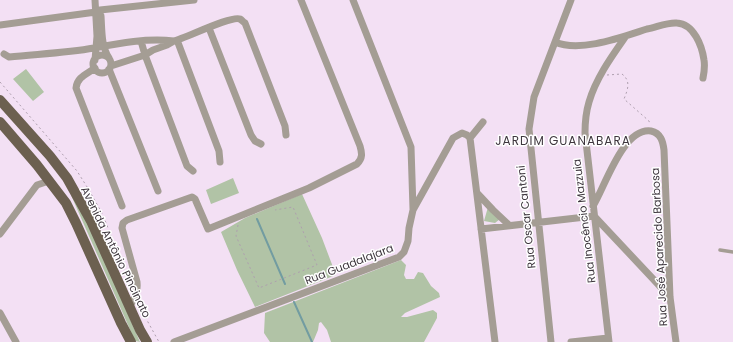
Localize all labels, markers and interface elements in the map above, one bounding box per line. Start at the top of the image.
district label: JARDIM GUANABARA [495,132,631,149]
street label: Rua Inocêncio Mazzuia [568,158,600,284]
street label: Rua Oscar Cantoni [513,164,539,269]
street label: Rua José Aparecido Barbosa [647,167,671,327]
street label: Avenida Antônio Pincinato [77,184,155,320]
street label: Rua Guadalajara [302,240,396,288]

